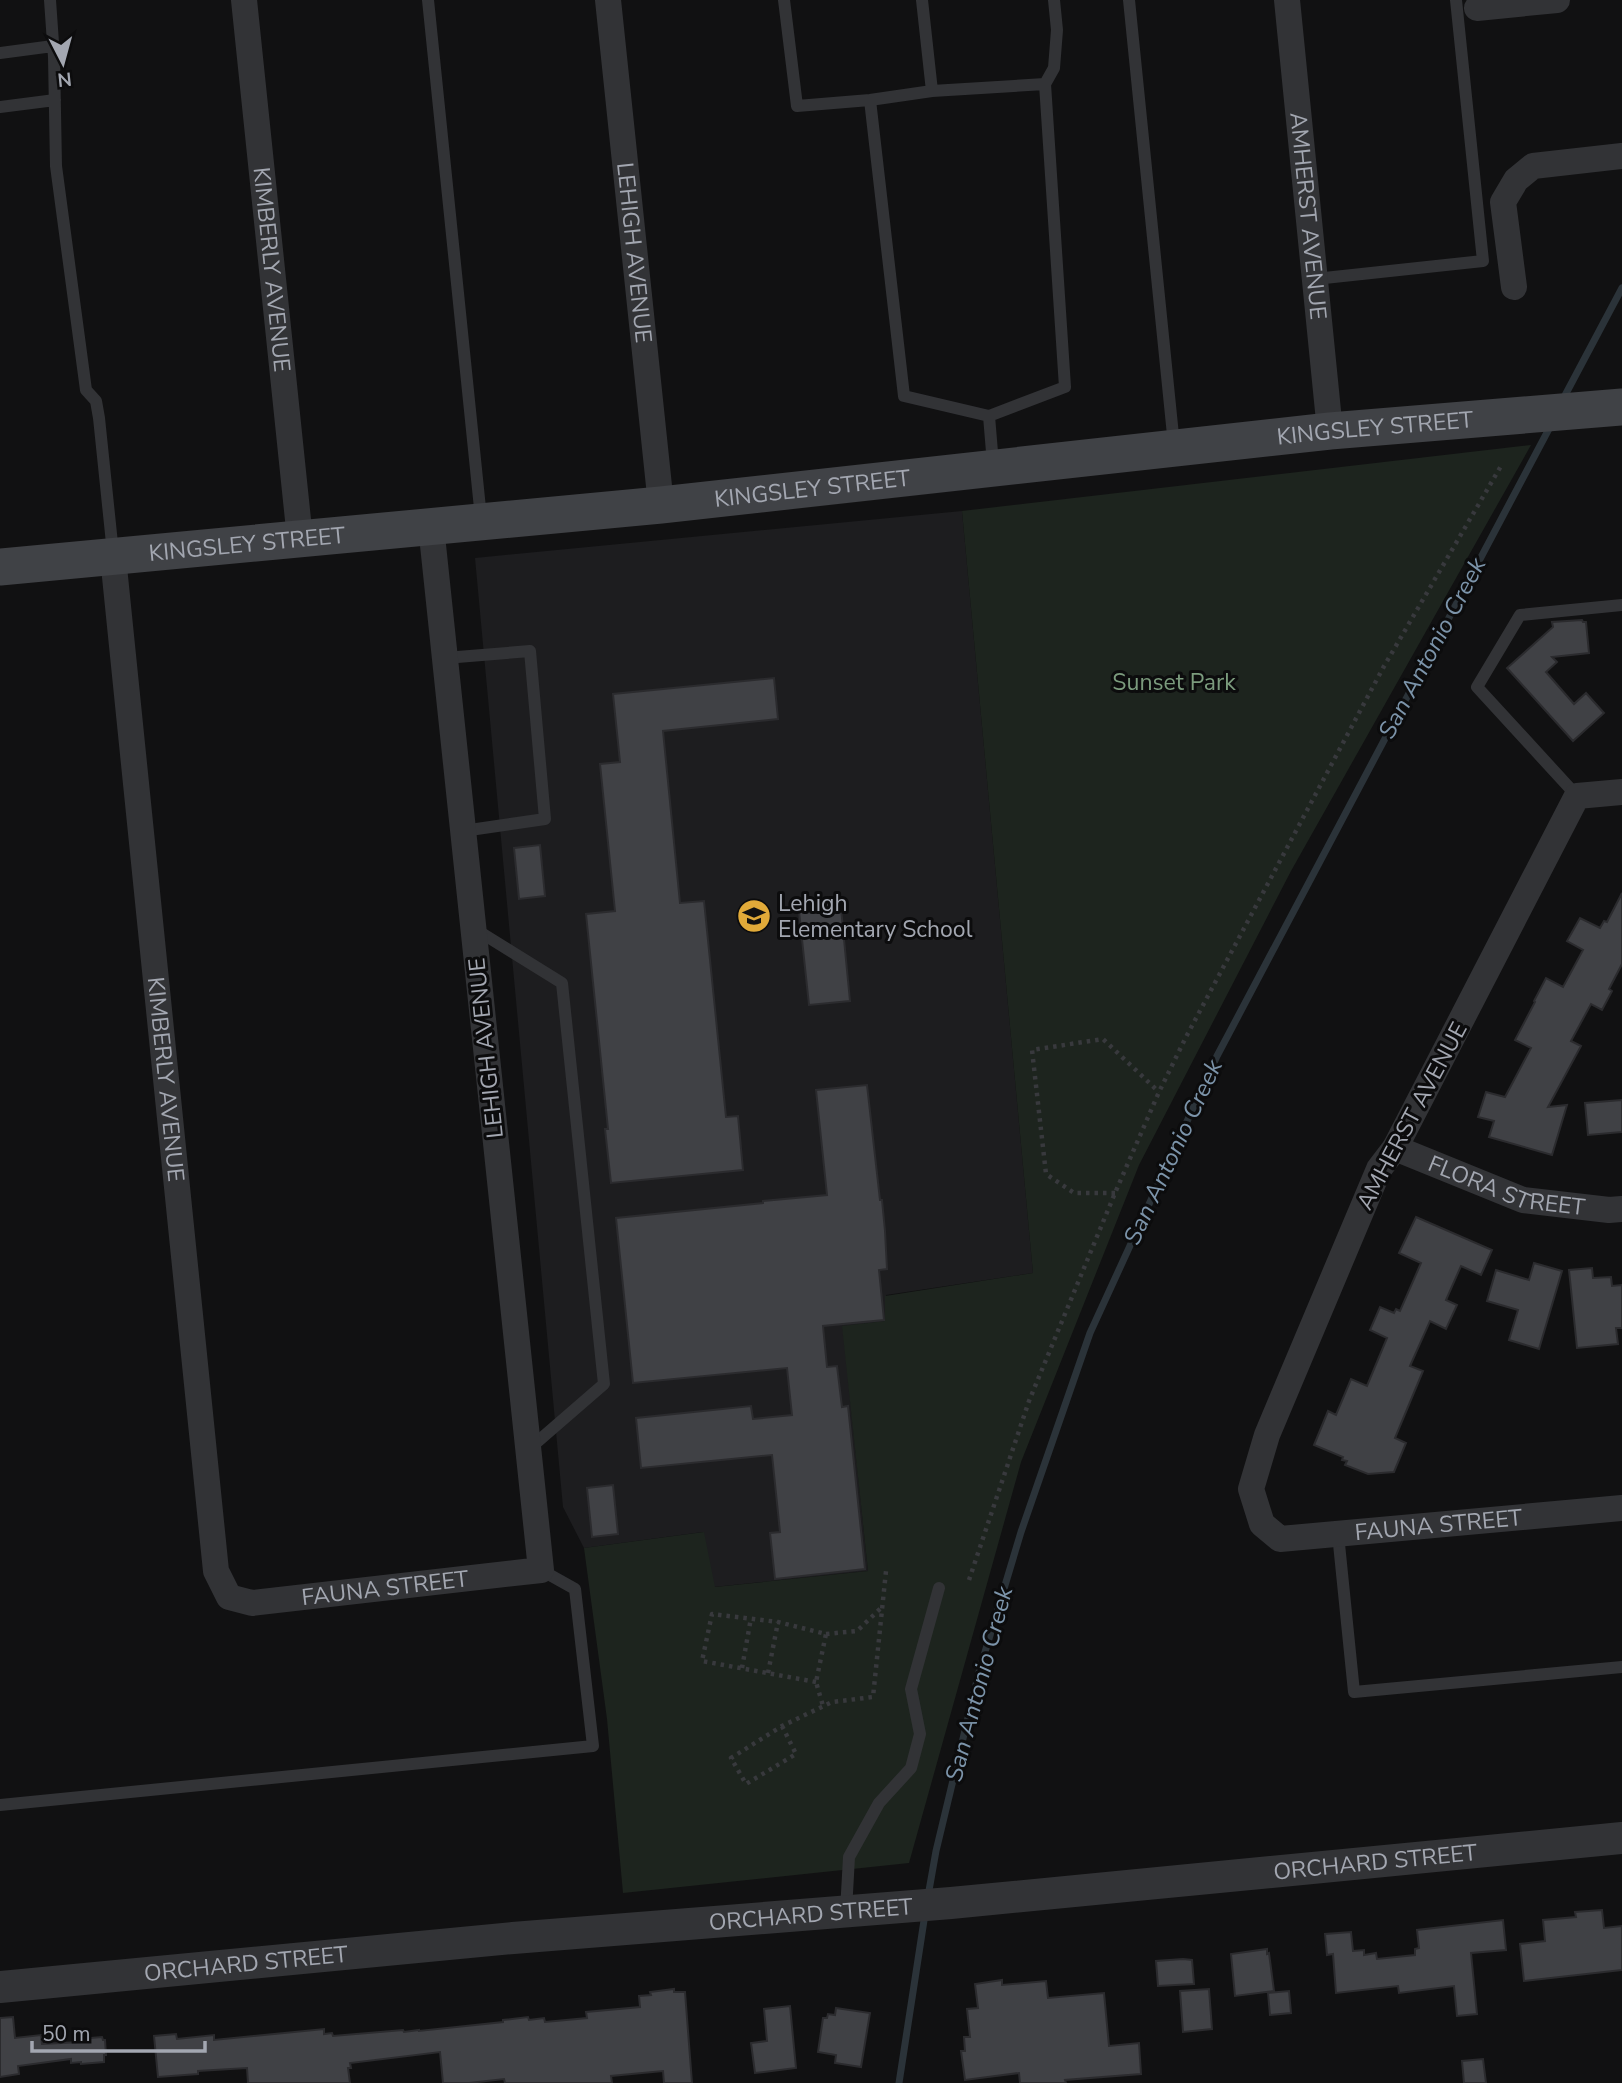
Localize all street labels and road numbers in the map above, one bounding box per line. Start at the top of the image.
street label: AMHERST AVENUE [1283,111,1334,321]
street label: LEHIGH AVENUE [610,161,659,344]
street label: KIMBERLY AVENUE [246,166,298,373]
street label: KINGSLEY STREET [1275,404,1474,452]
street label: KINGSLEY STREET [713,462,912,515]
street label: KINGSLEY STREET [147,519,347,568]
street label: LEHIGH AVENUE [461,956,511,1140]
street label: KIMBERLY AVENUE [140,975,192,1183]
street label: AMHERST AVENUE [1349,1017,1475,1215]
street label: FLORA STREET [1424,1148,1587,1223]
street label: FAUNA STREET [1353,1502,1524,1548]
street label: FAUNA STREET [300,1563,470,1613]
street label: ORCHARD STREET [1272,1837,1479,1887]
street label: ORCHARD STREET [708,1891,914,1938]
street label: ORCHARD STREET [143,1938,349,1989]

